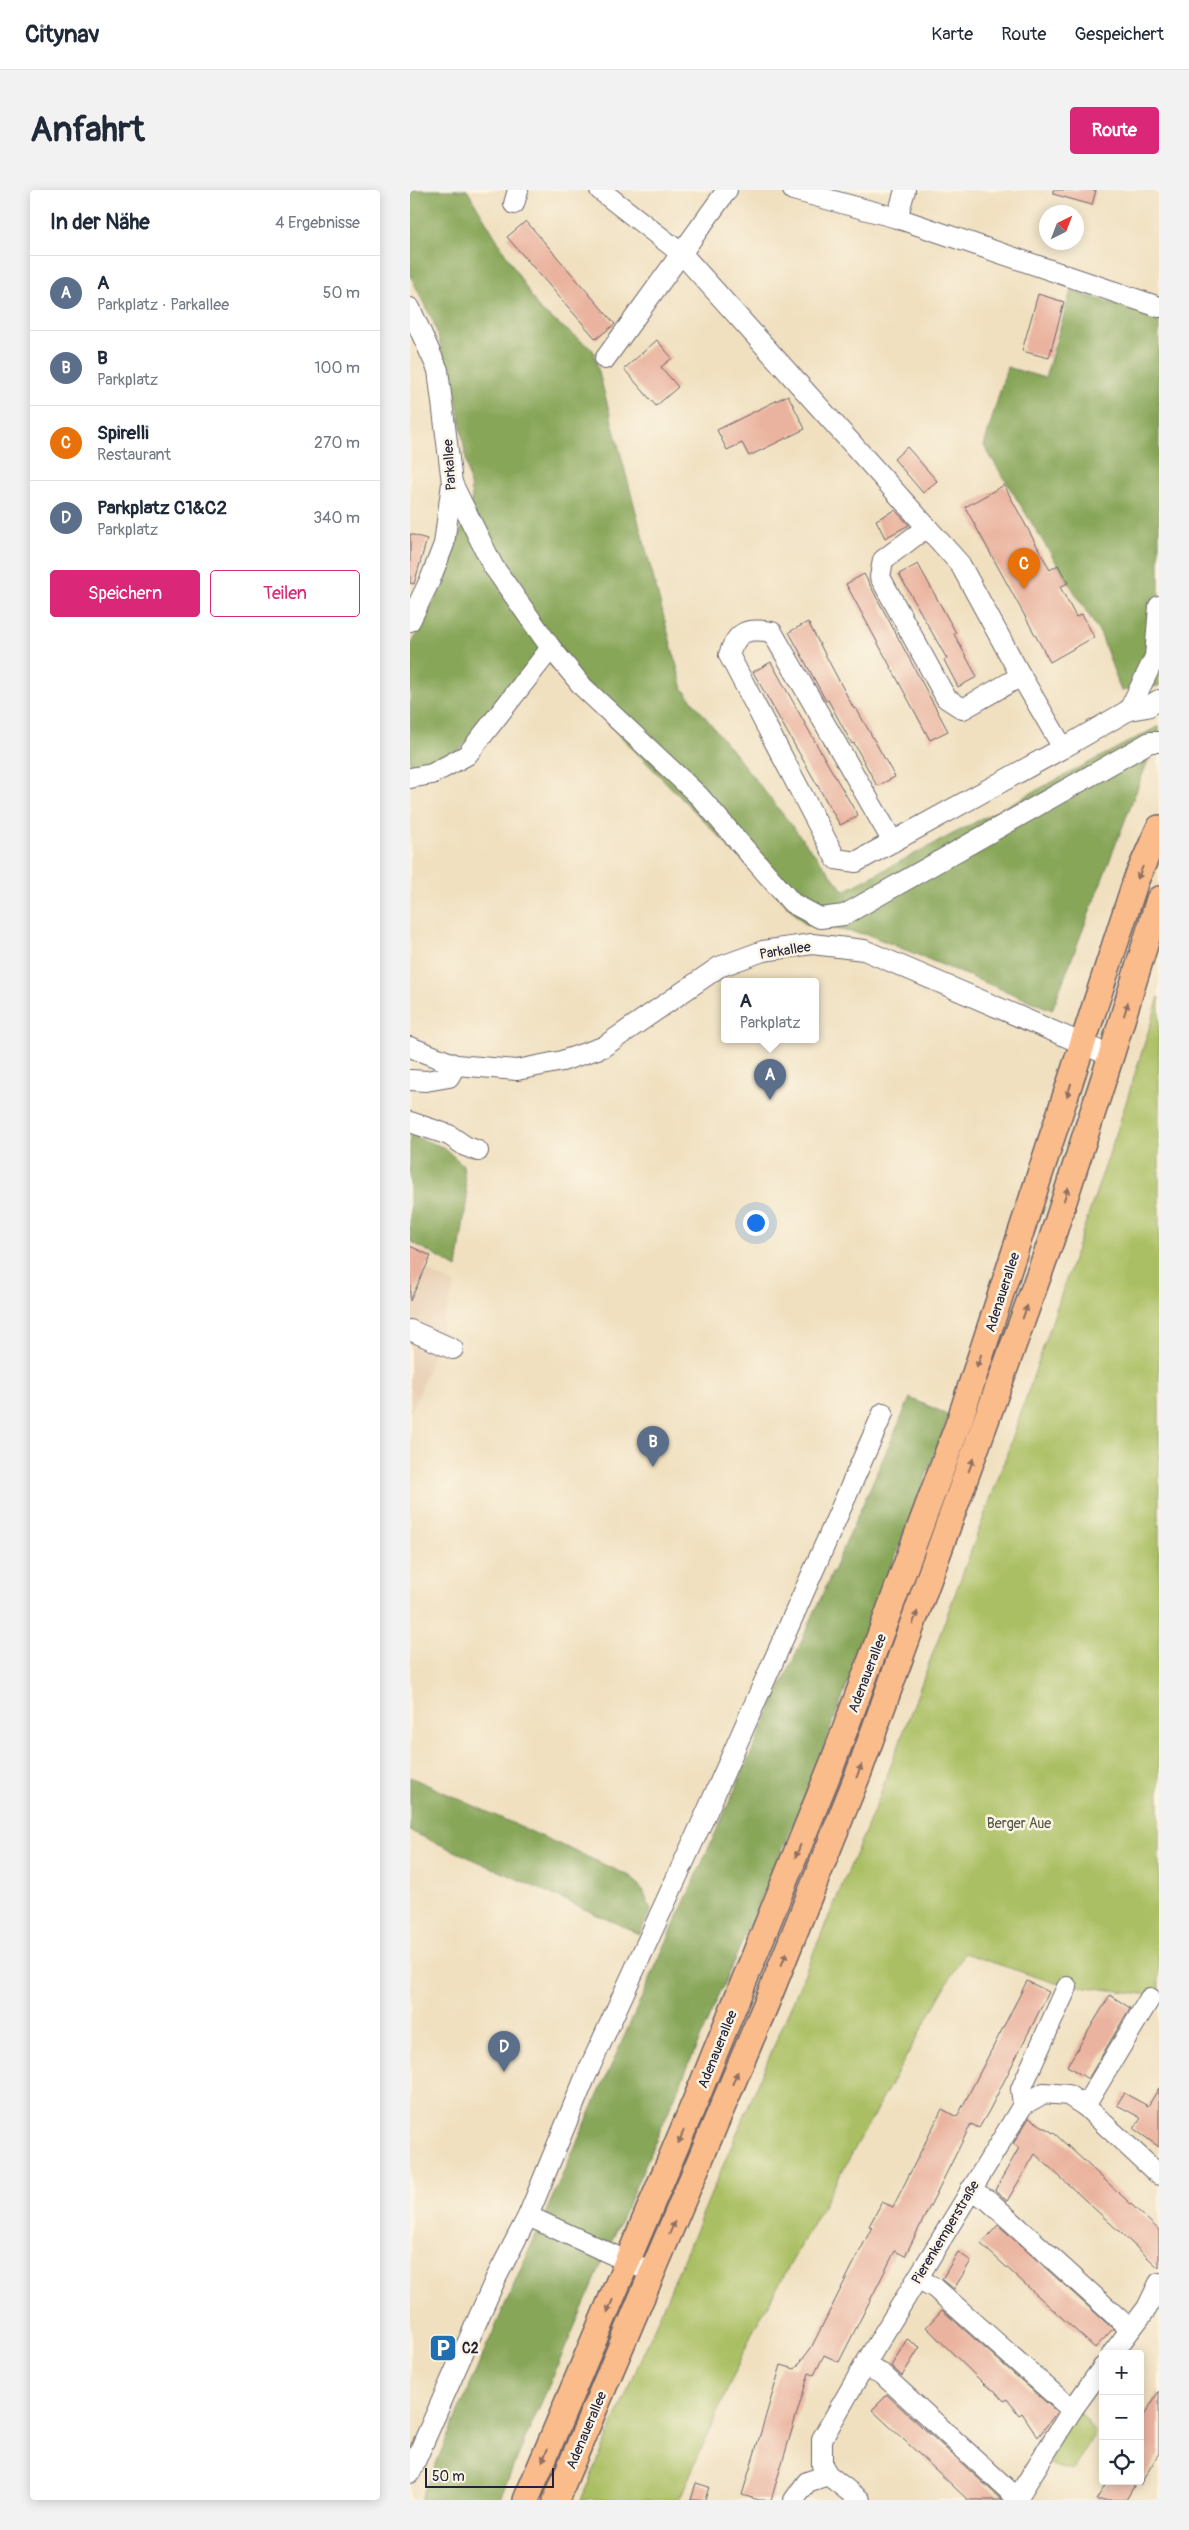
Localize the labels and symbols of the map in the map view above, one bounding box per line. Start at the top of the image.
north arrow [1039,205,1084,250]
street label: Parkallee [439,439,460,491]
pin: C [1008,548,1040,589]
one-way arrow [1135,866,1143,880]
street label: Parkallee [758,938,812,963]
one-way arrow [1122,1002,1130,1017]
pin: A [754,1059,786,1100]
one-way arrow [1064,1083,1072,1098]
one-way arrow [1063,1187,1070,1202]
your location [743,1210,769,1236]
street label: Adenauerallee [982,1250,1023,1334]
one-way arrow [1022,1305,1029,1320]
one-way arrow [975,1354,983,1369]
pin: B [637,1426,669,1467]
one-way arrow [968,1458,975,1473]
one-way arrow [911,1610,919,1625]
street label: Adenauerallee [845,1631,890,1715]
one-way arrow [855,1763,863,1778]
park label: Berger Aue [987,1815,1051,1832]
one-way arrow [794,1844,802,1858]
one-way arrow [780,1951,788,1966]
street label: Adenauerallee [694,2008,741,2091]
pin: D [488,2031,520,2072]
one-way arrow [732,2071,740,2085]
one-way arrow [676,2130,684,2144]
street label: Pierenkemperstraße [908,2177,983,2287]
one-way arrow [669,2221,677,2235]
one-way arrow [605,2299,613,2313]
parking icon: C2 [428,2333,458,2363]
place label: C2 [462,2340,479,2357]
street label: Adenauerallee [562,2389,610,2472]
one-way arrow [541,2448,549,2462]
scale bar [425,2465,554,2488]

